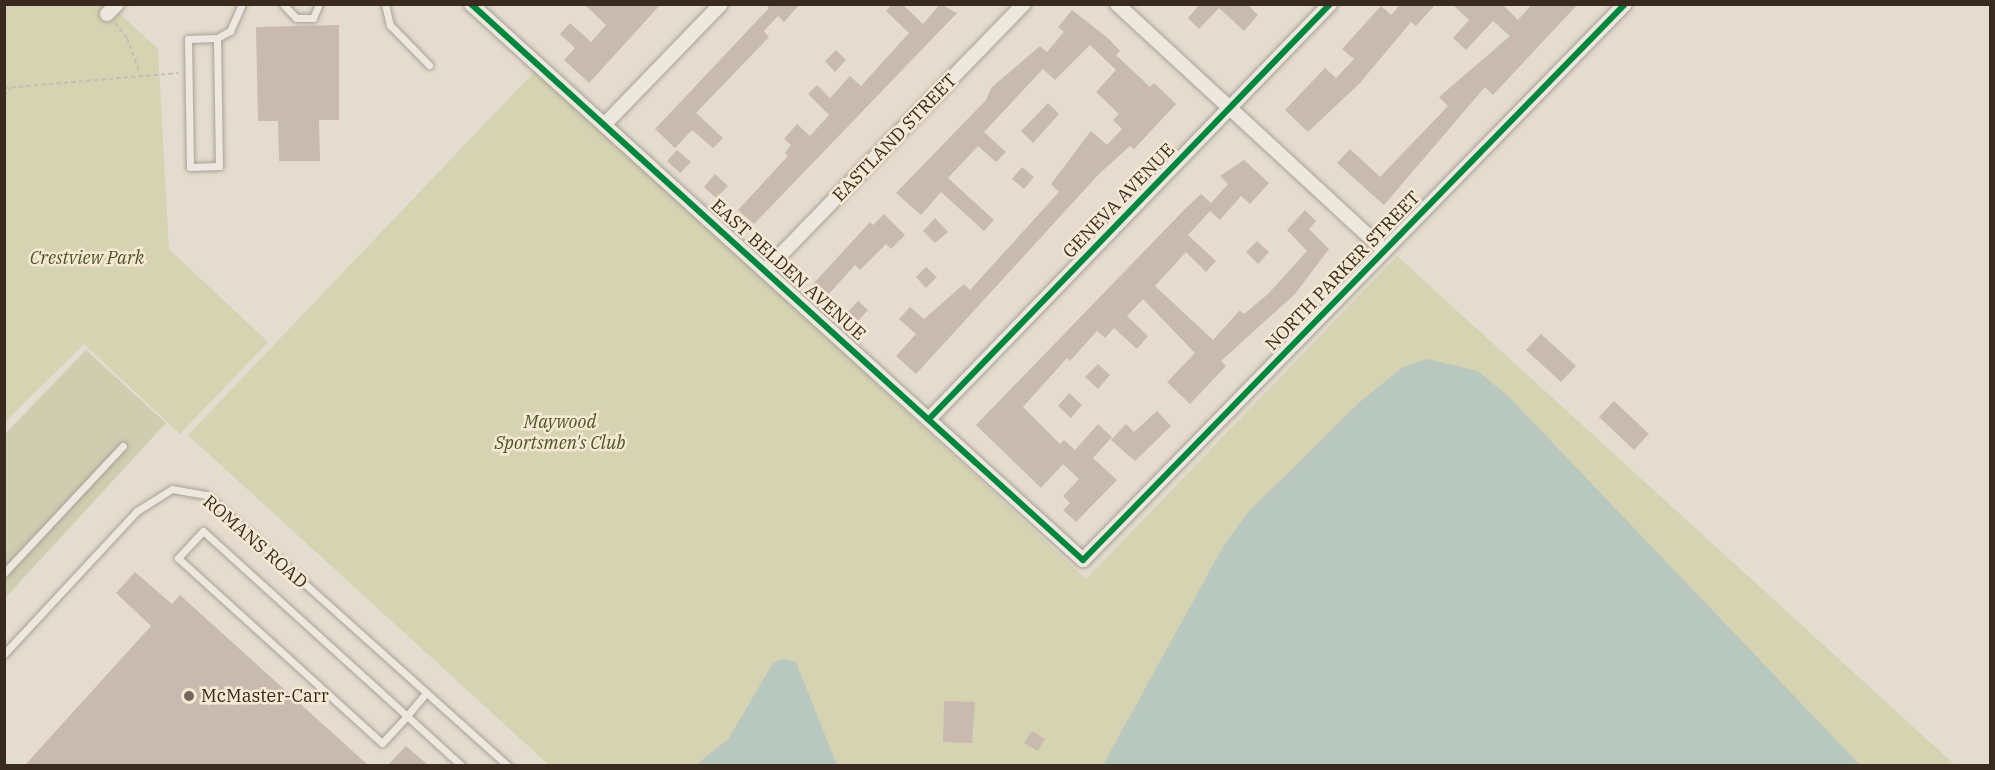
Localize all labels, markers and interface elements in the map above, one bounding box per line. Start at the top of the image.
street label: EASTLAND STREET [829,70,961,206]
street label: GENEVA AVENUE [1059,139,1179,263]
street label: NORTH PARKER STREET [1261,187,1425,355]
street label: EAST BELDEN AVENUE [706,195,870,345]
park label: Crestview Park [30,247,144,269]
park label: Maywood Sportsmen's Club [495,412,625,454]
street label: ROMANS ROAD [198,491,312,593]
place label: McMaster-Carr [201,685,329,707]
marker: McMaster-Carr [182,689,196,703]

